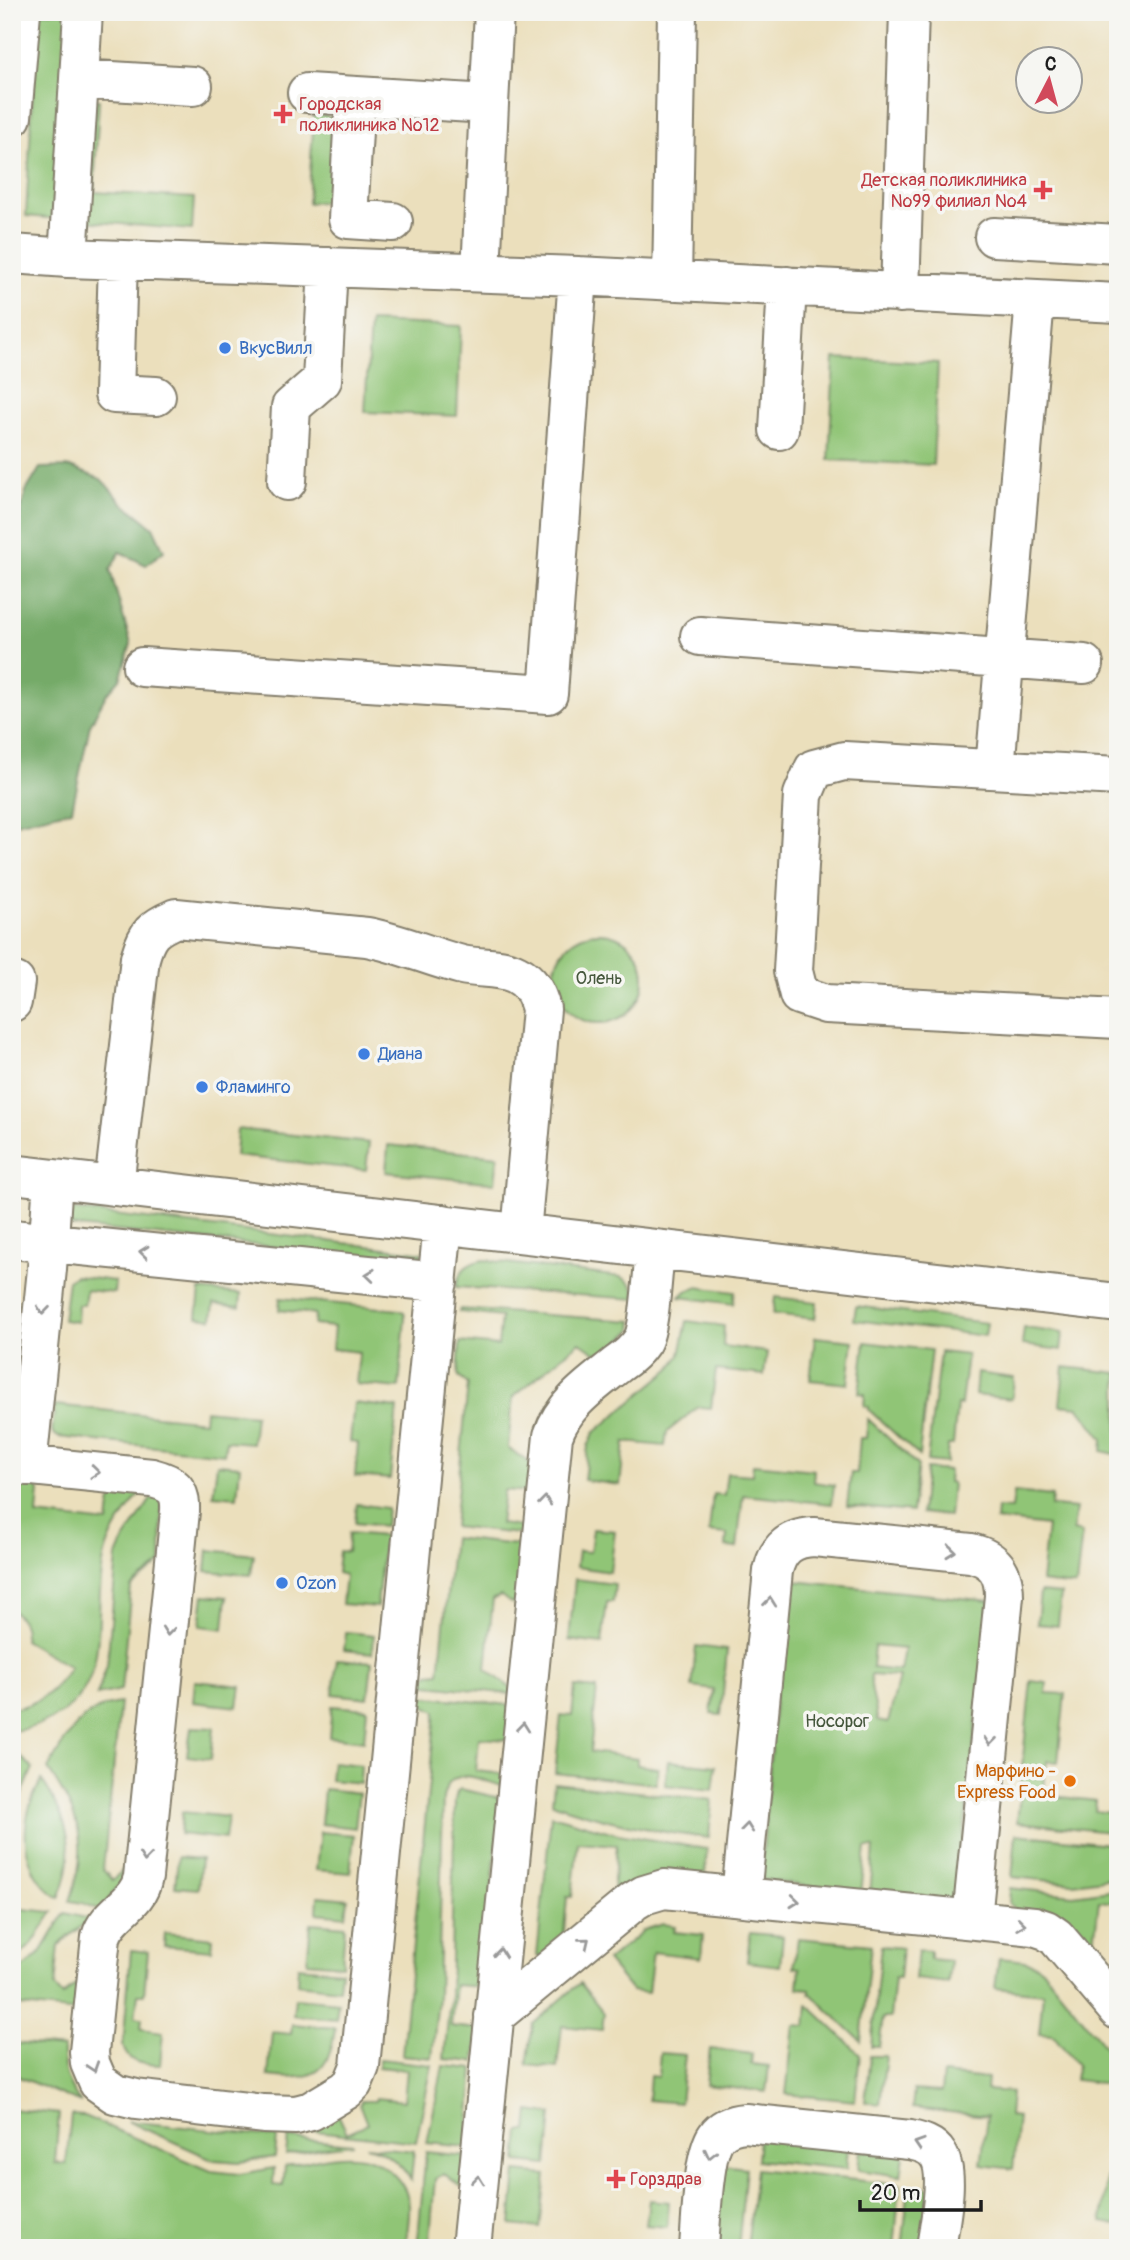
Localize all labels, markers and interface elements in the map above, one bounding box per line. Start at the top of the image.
north arrow [1014,46,1084,116]
text: С [1044,52,1058,77]
place label: Городская поликлиника №12 [299,93,440,137]
marker: Городская поликлиника №12 [273,104,293,124]
place label: Детская поликлиника №99 филиал №4 [860,169,1028,213]
marker: Детская поликлиника №99 филиал №4 [1033,180,1053,200]
place label: ВкусВилл [239,337,312,360]
marker: ВкусВилл [217,340,233,356]
park label: Олень [575,967,623,990]
place label: Диана [377,1043,423,1066]
marker: Диана [356,1046,372,1062]
place label: Фламинго [216,1076,291,1099]
marker: Фламинго [194,1079,210,1095]
one-way arrow [138,1245,149,1260]
one-way arrow [364,1268,375,1283]
one-way arrow [36,1305,51,1316]
one-way arrow [89,1465,101,1480]
one-way arrow [537,1495,552,1506]
one-way arrow [945,1543,956,1558]
place label: Ozon [296,1572,336,1595]
marker: Ozon [274,1575,290,1591]
one-way arrow [762,1596,777,1607]
one-way arrow [160,1625,175,1636]
park label: Носорог [805,1710,869,1733]
one-way arrow [515,1721,530,1733]
one-way arrow [983,1736,998,1747]
place label: Марфино - Express Food [957,1760,1056,1804]
marker: Марфино - Express Food [1062,1773,1078,1789]
one-way arrow [739,1822,754,1833]
one-way arrow [138,1852,153,1863]
one-way arrow [789,1894,800,1909]
one-way arrow [1015,1916,1027,1931]
one-way arrow [577,1937,589,1950]
one-way arrow [492,1948,507,1959]
one-way arrow [85,2061,99,2073]
one-way arrow [914,2137,926,2152]
one-way arrow [704,2148,719,2160]
place label: Горздрав [630,2168,702,2191]
scale bar [860,2169,981,2213]
marker: Горздрав [608,2171,624,2187]
one-way arrow [470,2174,485,2185]
text: 20 m [871,2180,920,2207]

